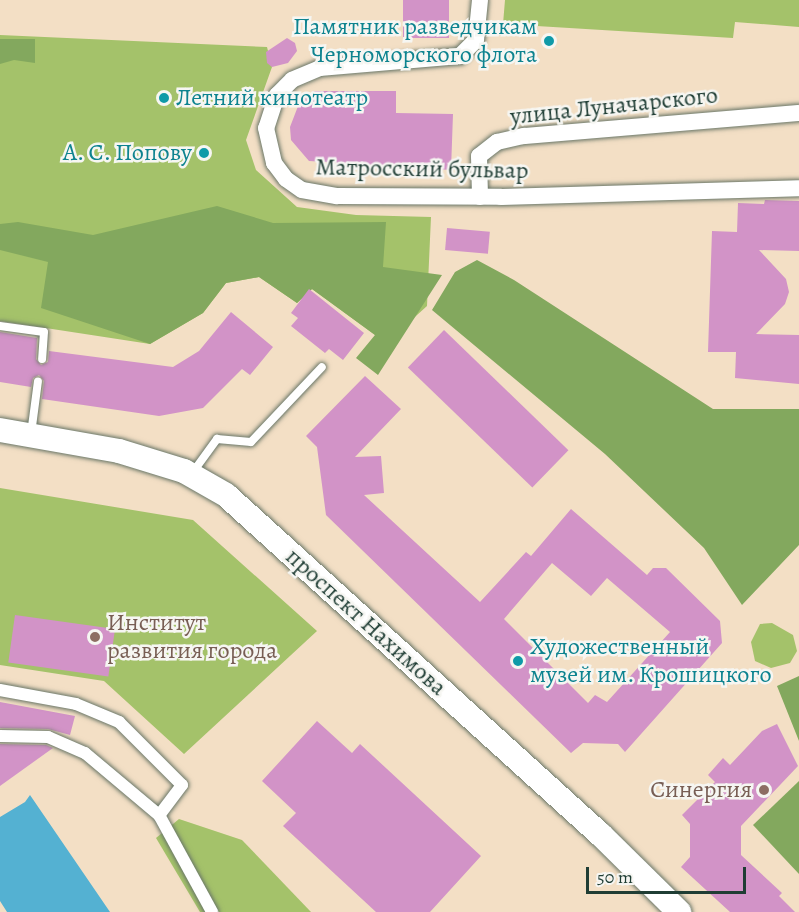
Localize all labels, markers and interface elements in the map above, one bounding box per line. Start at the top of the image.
place label: Памятник разведчикам Черноморского флота [293,13,537,69]
marker: Памятник разведчикам Черноморского флота [542,34,556,48]
street label: улица Луначарского [509,81,719,131]
place label: Летний кинотеатр [176,84,368,112]
marker: Летний кинотеатр [157,91,171,105]
place label: А. С. Попову [62,139,192,167]
marker: А. С. Попову [197,146,211,160]
street label: Матросский бульвар [315,153,529,185]
street label: проспект Нахимова [280,542,452,702]
place label: Институт развития города [107,609,277,665]
marker: Институт развития города [88,630,102,644]
place label: Художественный музей им. Крошицкого [530,633,772,689]
marker: Художественный музей им. Крошицкого [511,654,525,668]
place label: Синергия [650,776,752,804]
marker: Синергия [757,783,771,797]
scale bar [589,855,750,893]
text: 50 m [597,865,633,889]

